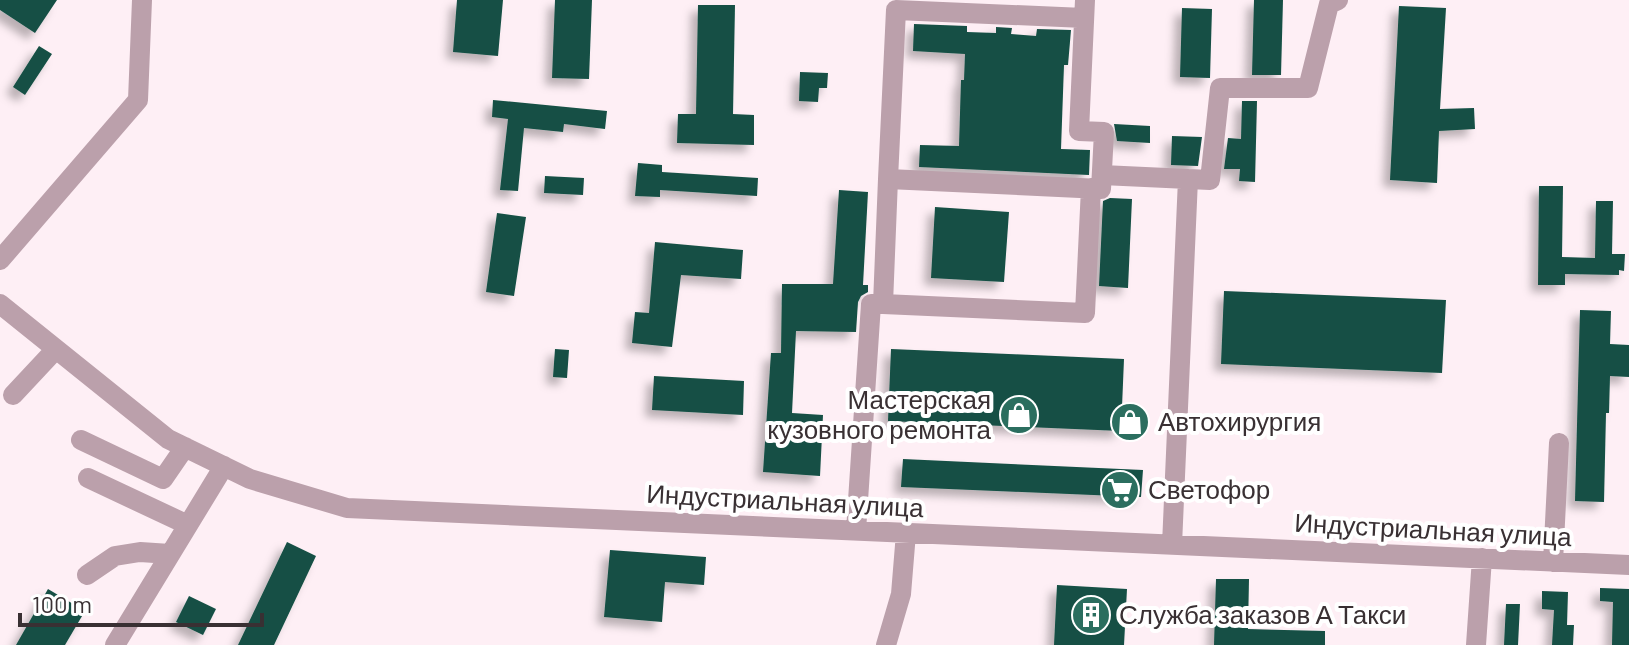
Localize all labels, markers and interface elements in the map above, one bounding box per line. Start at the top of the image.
place label: Мастерская кузовного ремонта [767,383,992,444]
shop icon: Мастерская кузовного ремонта [998,394,1040,436]
shop icon: Автохирургия [1109,401,1151,443]
place label: Автохирургия [1158,405,1321,436]
supermarket icon: Светофор [1099,469,1141,511]
place label: Светофор [1148,473,1270,504]
street label: Индустриальная улица [646,477,925,522]
street label: Индустриальная улица [1294,506,1573,551]
scale bar [20,577,262,627]
text: 100 m [32,589,92,618]
building icon: Служба заказов А Такси [1070,594,1112,636]
place label: Служба заказов А Такси [1119,598,1406,629]

